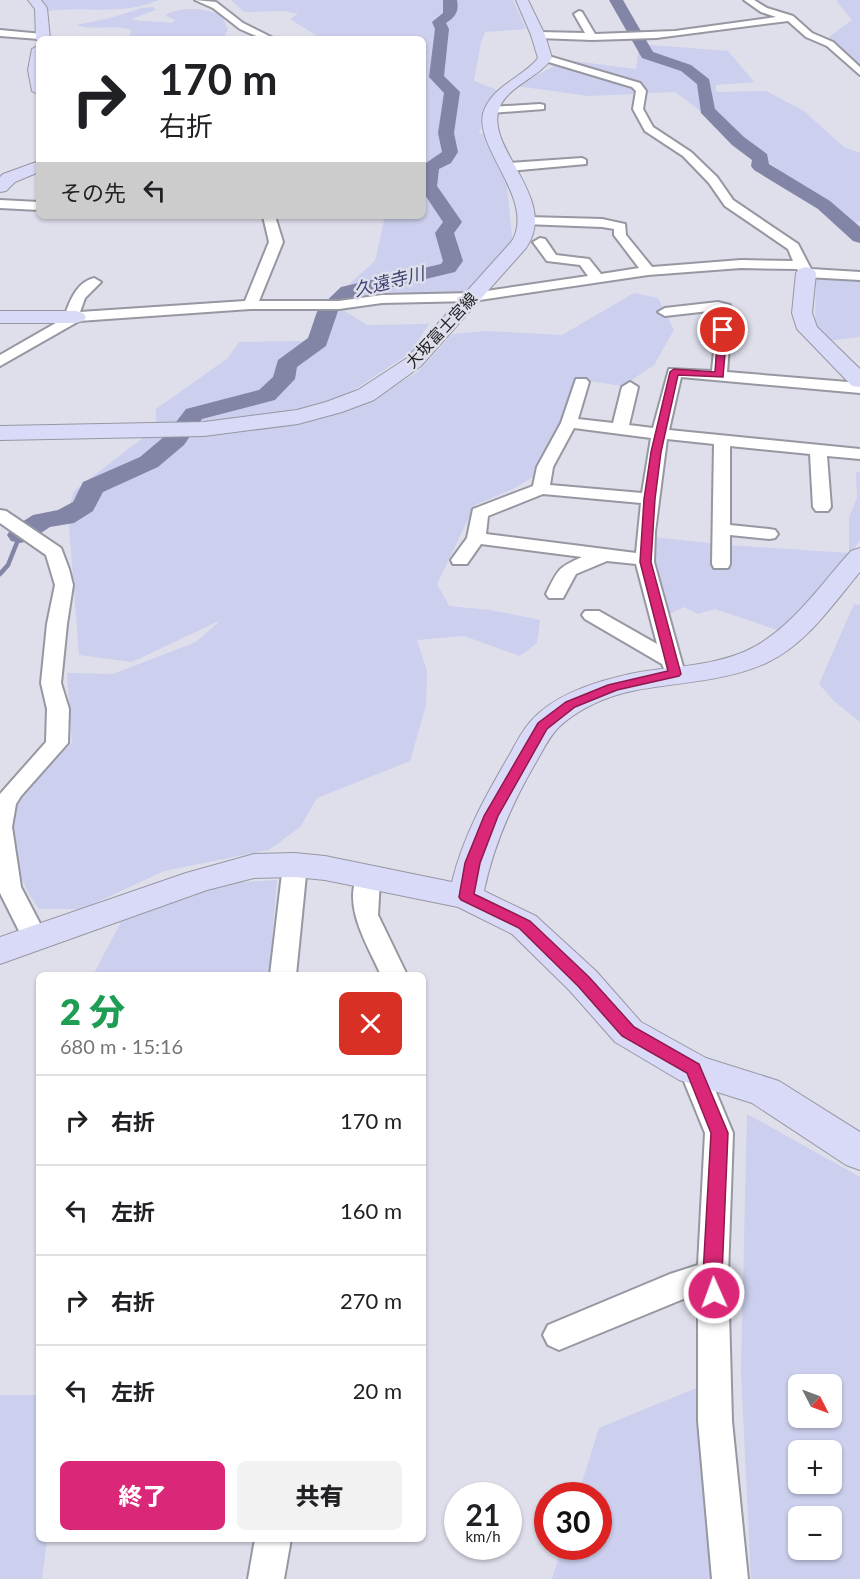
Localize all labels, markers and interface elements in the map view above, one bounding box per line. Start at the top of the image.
text: 170 m [159,54,277,104]
icon: right [60,60,138,138]
text: 右折 [159,109,213,142]
icon: left [138,174,171,207]
text: その先 [60,179,126,206]
water label: 久遠寺川 [351,261,428,300]
street label: 大坂富士宮線 [401,288,480,371]
pin [697,304,748,355]
icon: arrive [706,313,739,346]
text: 2 分 [60,989,125,1033]
button: close [339,992,402,1055]
text: 680 m · 15:16 [60,1034,183,1058]
icon: right [60,1104,93,1137]
text: 170 m [340,1107,402,1134]
text: 右折 [111,1108,155,1135]
icon: left [60,1194,93,1227]
text: 160 m [340,1197,402,1224]
text: 左折 [111,1198,155,1225]
position arrow [682,1261,746,1325]
icon: right [60,1284,93,1317]
text: 270 m [340,1287,402,1314]
text: 右折 [111,1288,155,1315]
icon: left [60,1374,93,1407]
north arrow [788,1374,842,1428]
map controls [788,1374,842,1560]
text: 20 m [353,1377,402,1404]
text: 左折 [111,1378,155,1405]
button: + [788,1440,842,1494]
button: 終了 [60,1461,225,1530]
button: 共有 [237,1461,402,1530]
speed limit sign: 30 [534,1482,612,1560]
text: 21 [466,1496,500,1532]
button: − [788,1506,842,1560]
text: km/h [465,1527,501,1545]

